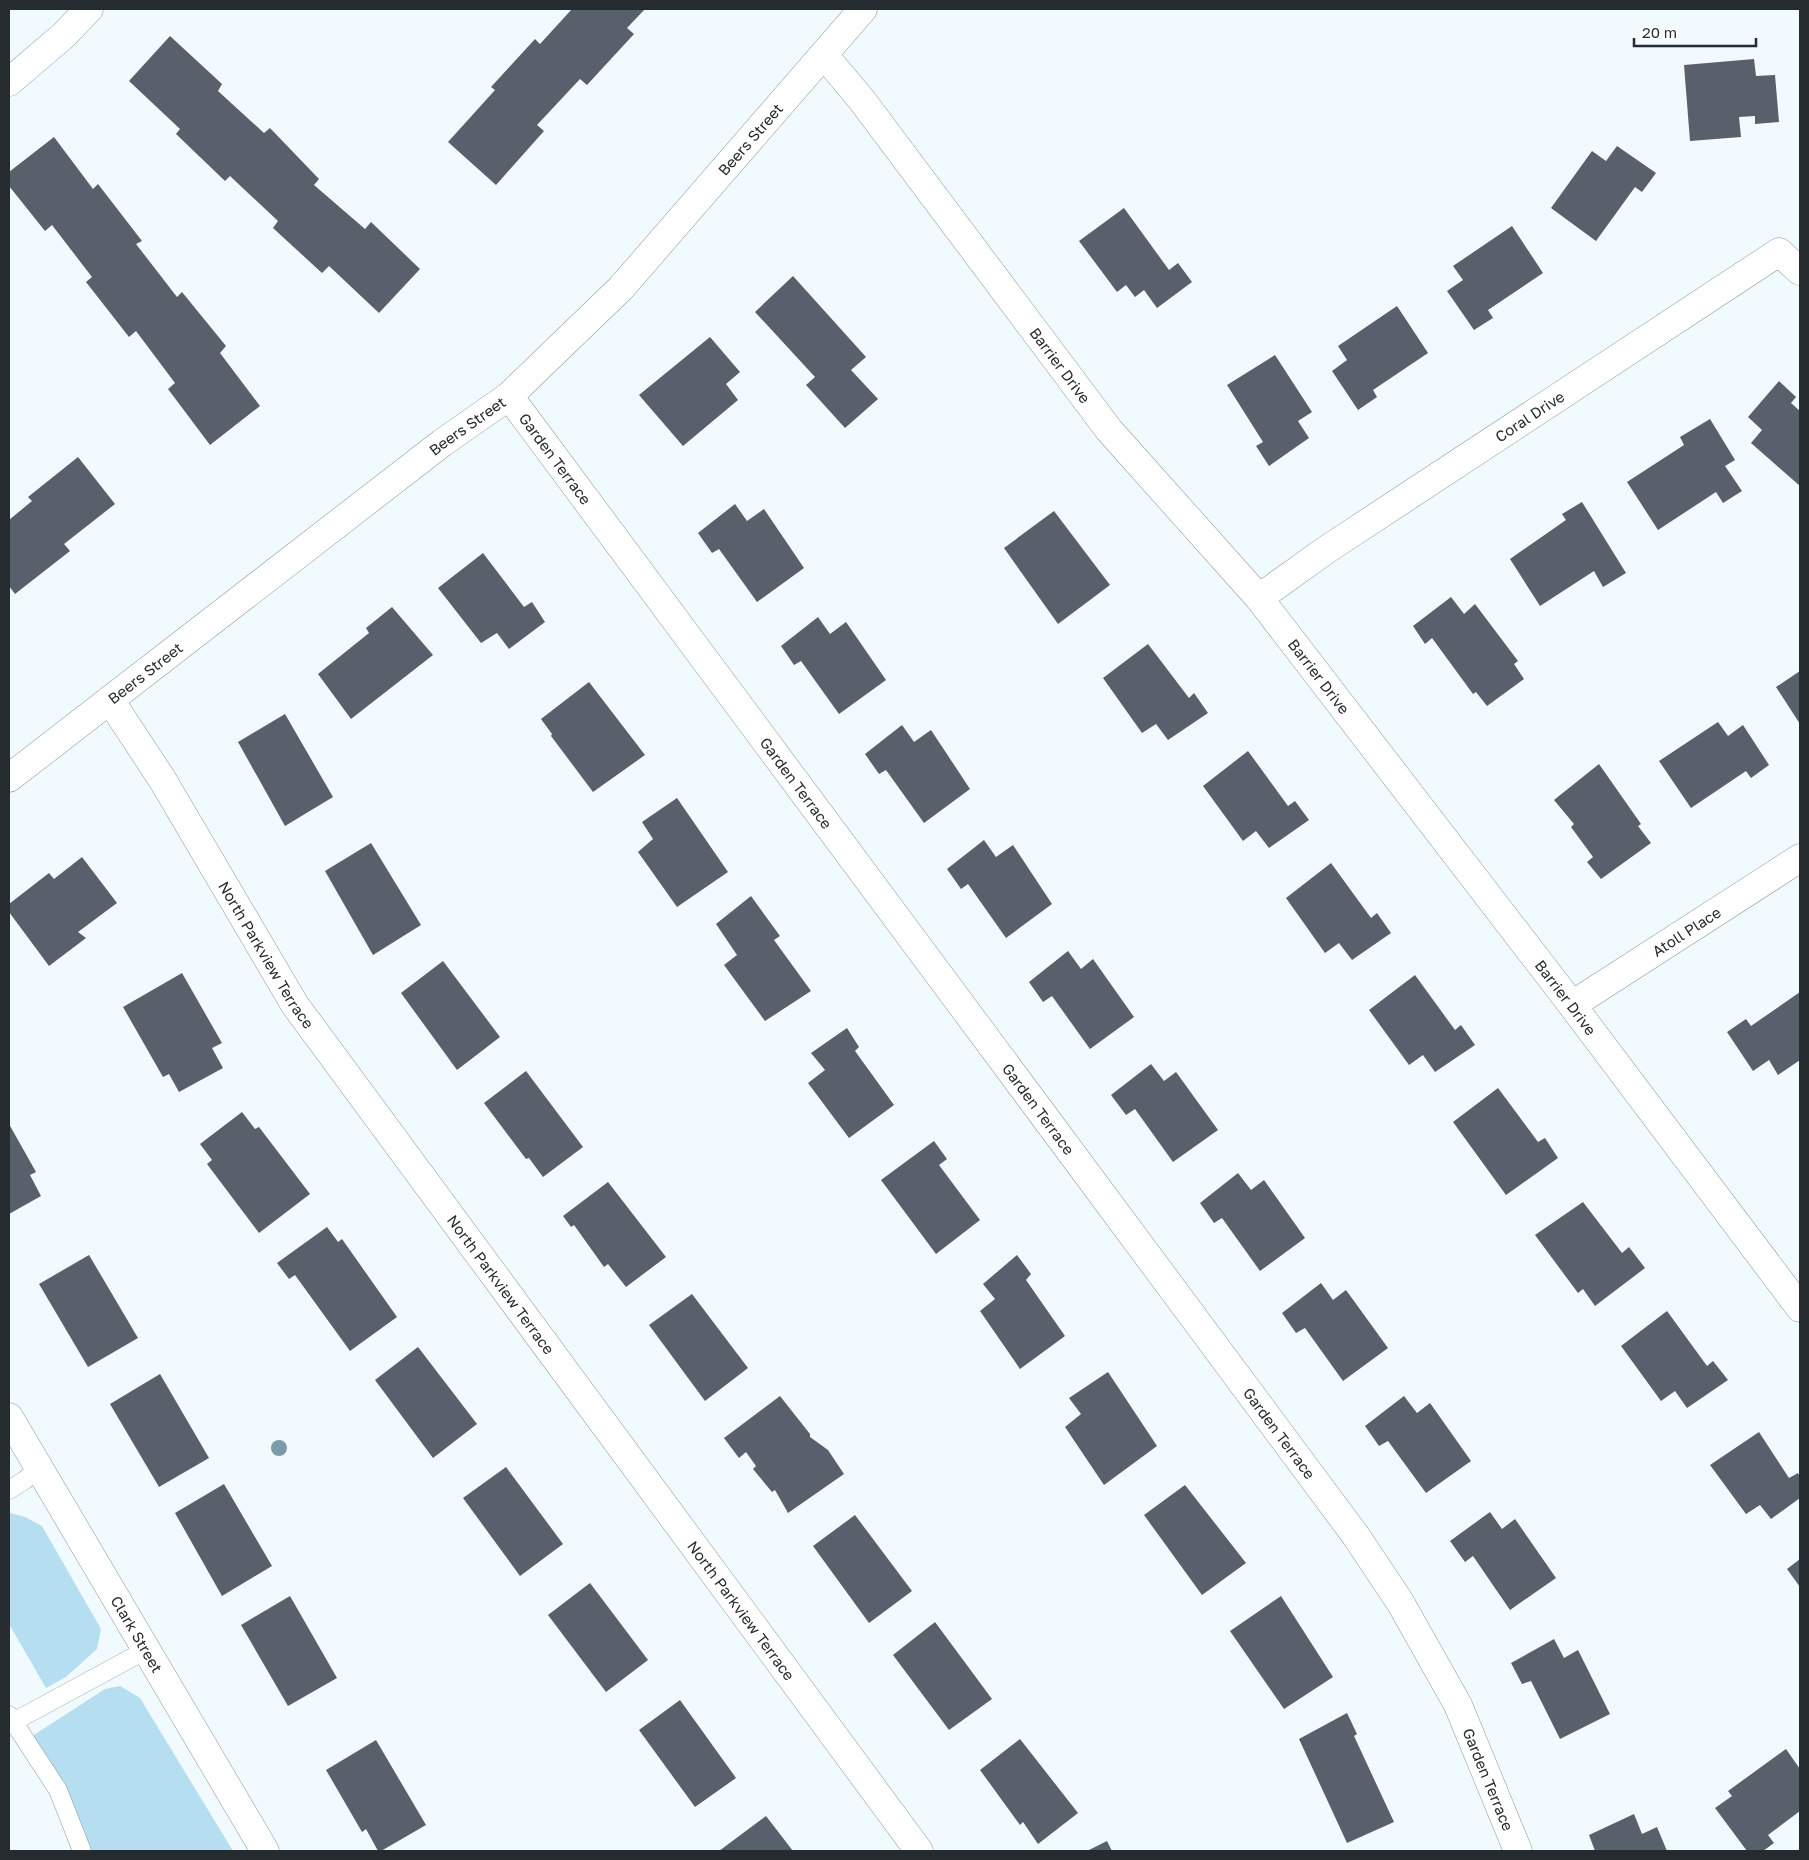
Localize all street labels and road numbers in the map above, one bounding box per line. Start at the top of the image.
street label: Beers Street [714,99,786,179]
street label: Barrier Drive [1026,324,1095,407]
street label: Coral Drive [1491,387,1568,445]
street label: Beers Street [425,392,509,459]
street label: Garden Terrace [516,409,596,508]
street label: Barrier Drive [1285,635,1354,718]
street label: Beers Street [104,638,186,707]
street label: Garden Terrace [757,734,836,832]
street label: North Parkview Terrace [215,878,318,1032]
street label: Atoll Place [1649,902,1724,960]
street label: Barrier Drive [1532,956,1601,1039]
street label: Garden Terrace [999,1060,1079,1158]
street label: North Parkview Terrace [444,1211,559,1358]
street label: Garden Terrace [1240,1384,1320,1483]
street label: North Parkview Terrace [684,1537,799,1684]
street label: Clark Street [107,1592,167,1676]
street label: Garden Terrace [1459,1725,1518,1833]

